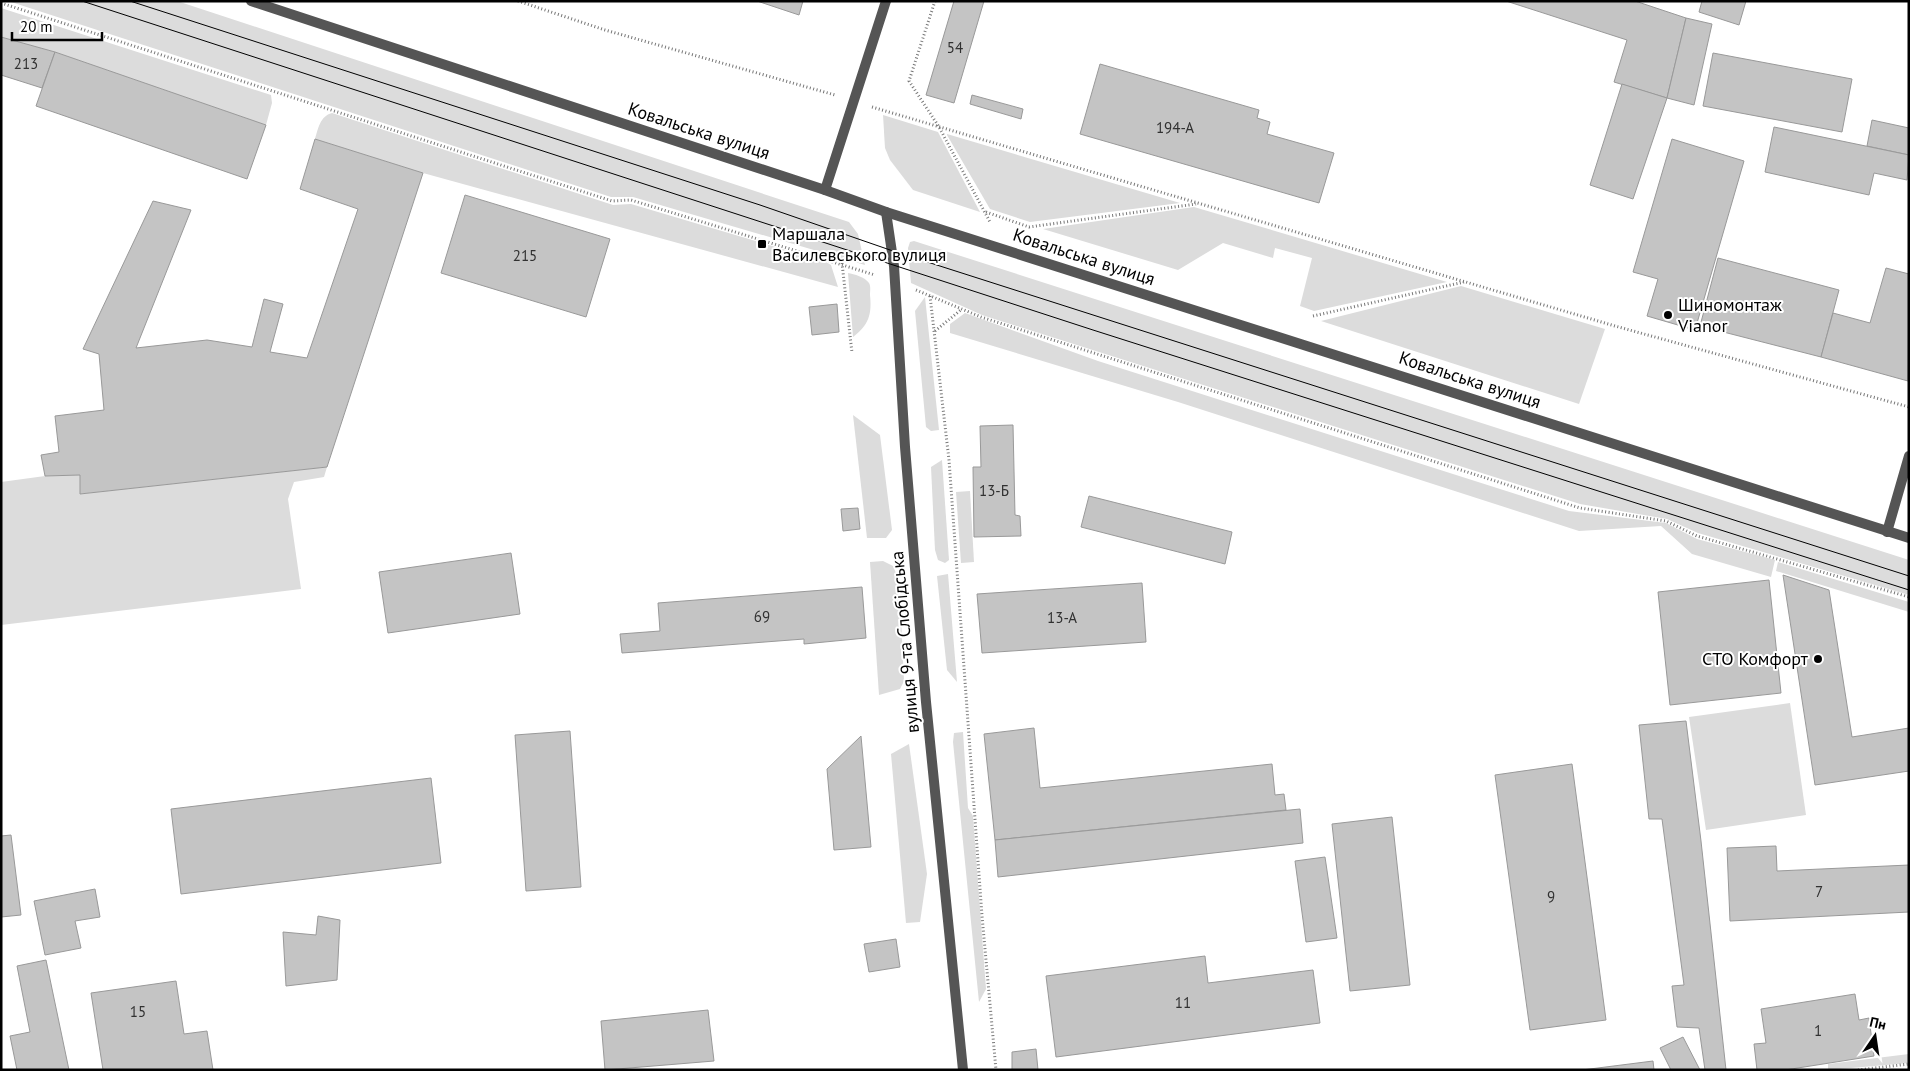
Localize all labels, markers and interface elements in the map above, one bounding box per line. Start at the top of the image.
scale bar [12,10,102,42]
text: 20 m [20,17,53,36]
house number: 54 [947,38,963,57]
house number: 213 [14,54,38,73]
street label: Ковальська вулиця [625,97,773,164]
house number: 194-А [1156,118,1194,137]
place label: Маршала Василевського вулиця [772,222,946,266]
street label: Ковальська вулиця [1010,223,1158,290]
marker: Маршала Василевського вулиця [756,238,768,250]
house number: 215 [513,246,537,265]
place label: Шиномонтаж Vianor [1677,293,1782,337]
marker: Шиномонтаж Vianor [1662,309,1674,321]
street label: Ковальська вулиця [1396,346,1544,413]
house number: 13-Б [979,481,1009,500]
street label: вулиця 9-та Слобідська [885,550,924,734]
house number: 69 [754,607,770,626]
house number: 13-А [1047,608,1077,627]
place label: СТО Комфорт [1702,647,1809,670]
marker: СТО Комфорт [1812,653,1824,665]
house number: 7 [1815,882,1823,901]
house number: 9 [1547,887,1555,906]
house number: 11 [1175,993,1191,1012]
house number: 15 [130,1002,146,1021]
north arrow [1850,1011,1900,1061]
text: Пн [1868,1013,1888,1034]
house number: 1 [1814,1021,1822,1040]

